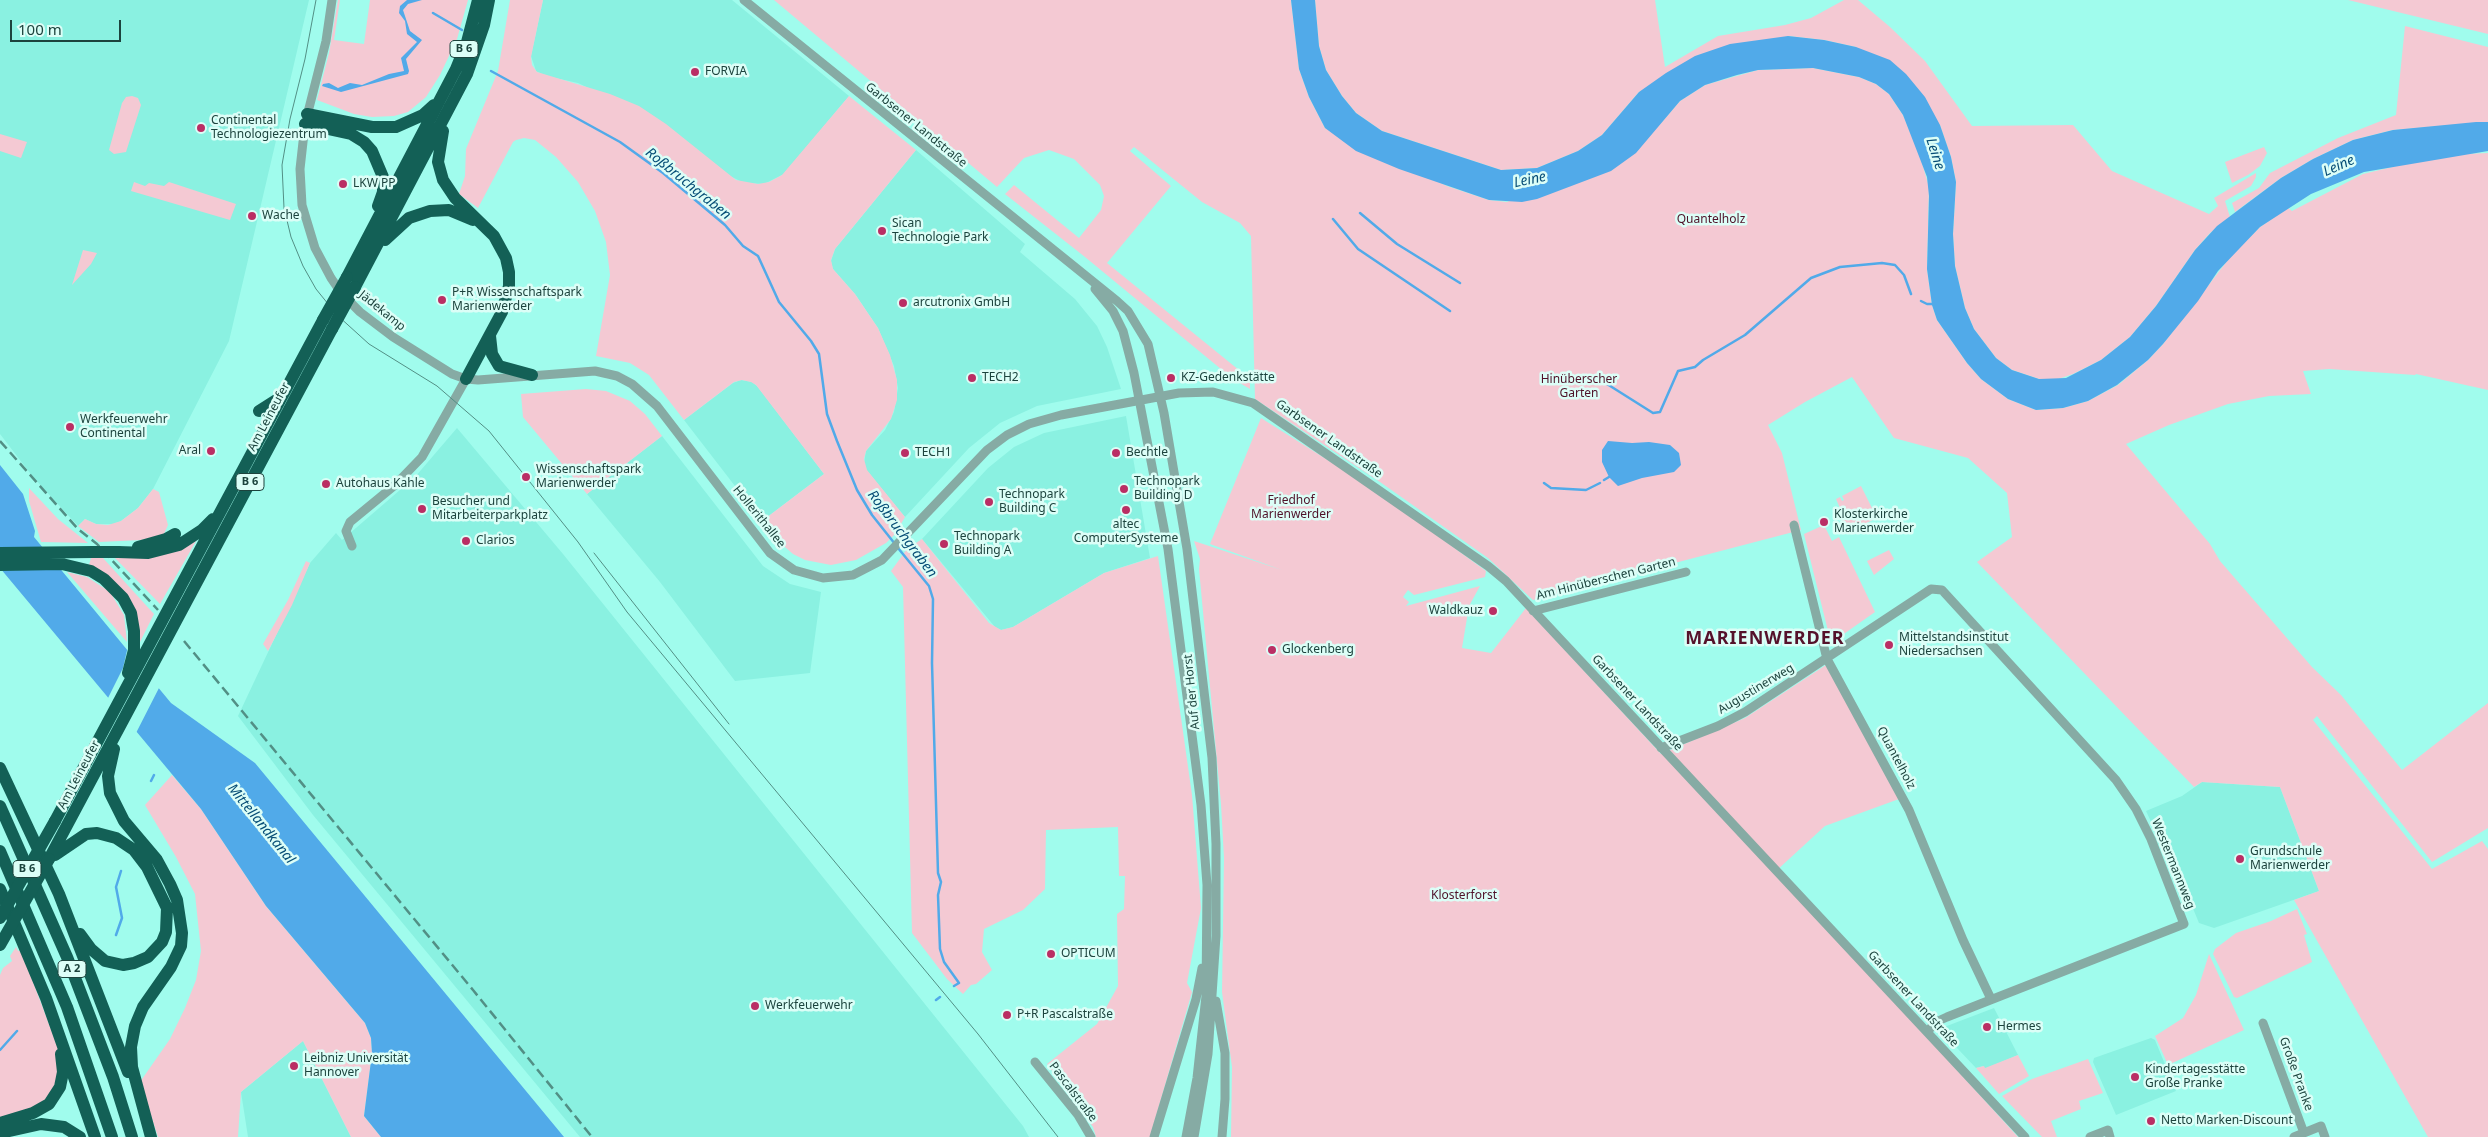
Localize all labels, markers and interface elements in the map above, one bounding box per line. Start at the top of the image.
scale bar [12,10,124,42]
text: 100 m [18,19,62,39]
road number: B 6 [450,41,478,58]
place label: FORVIA [705,65,747,79]
marker: FORVIA [689,66,701,78]
street label: Garbsener Landstraße [862,80,970,170]
place label: Continental Technologiezentrum [211,114,327,142]
marker: Continental Technologiezentrum [195,122,207,134]
water label: Leine [1922,136,1948,172]
water label: Roßbruchgraben [642,144,734,224]
water label: Leine [2321,152,2357,180]
water label: Leine [1512,168,1548,192]
place label: LKW PP [353,177,396,191]
marker: LKW PP [337,178,349,190]
place label: Wache [262,209,300,223]
marker: Wache [246,210,258,222]
park label: Quantelholz [1677,213,1745,227]
place label: Sican Technologie Park [892,217,989,245]
marker: Sican Technologie Park [876,225,888,237]
place label: P+R Wissenschaftspark Marienwerder [452,286,582,314]
street label: Jädekamp [356,288,408,334]
marker: P+R Wissenschaftspark Marienwerder [436,294,448,306]
place label: arcutronix GmbH [913,296,1010,310]
marker: arcutronix GmbH [897,297,909,309]
place label: TECH2 [982,371,1019,385]
place label: KZ-Gedenkstätte [1181,371,1275,385]
marker: TECH2 [966,372,978,384]
marker: KZ-Gedenkstätte [1165,372,1177,384]
park label: Hinüberscher Garten [1541,373,1617,401]
street label: Am Leineufer [245,380,293,454]
street label: Garbsener Landstraße [1273,397,1385,481]
place label: Werkfeuerwehr Continental [80,413,168,441]
marker: Werkfeuerwehr Continental [64,421,76,433]
place label: Aral [179,444,201,458]
marker: Aral [205,445,217,457]
place label: TECH1 [915,446,952,460]
place label: Bechtle [1126,446,1168,460]
marker: TECH1 [899,447,911,459]
marker: Bechtle [1110,447,1122,459]
place label: Wissenschaftspark Marienwerder [536,463,641,491]
marker: Wissenschaftspark Marienwerder [520,471,532,483]
road number: B 6 [236,474,264,491]
place label: Technopark Building D [1134,475,1200,503]
place label: Autohaus Kahle [336,477,425,491]
marker: Autohaus Kahle [320,478,332,490]
street label: Hollerithallee [730,483,788,551]
marker: Technopark Building D [1118,483,1130,495]
water label: Roßbruchgraben [864,487,940,581]
place label: Technopark Building C [999,488,1065,516]
park label: Friedhof Marienwerder [1251,494,1331,522]
place label: Besucher und Mitarbeiterparkplatz [432,495,548,523]
marker: Technopark Building C [983,496,995,508]
marker: Besucher und Mitarbeiterparkplatz [416,503,428,515]
marker: altec ComputerSysteme [1120,504,1132,516]
place label: Klosterkirche Marienwerder [1834,508,1914,536]
marker: Klosterkirche Marienwerder [1818,516,1830,528]
place label: altec ComputerSysteme [1074,518,1178,546]
place label: Technopark Building A [954,530,1020,558]
place label: Clarios [476,534,514,548]
marker: Clarios [460,535,472,547]
marker: Technopark Building A [938,538,950,550]
street label: Am Hinüberschen Garten [1535,555,1677,603]
place label: Waldkauz [1429,604,1483,618]
marker: Waldkauz [1487,605,1499,617]
district label: MARIENWERDER [1684,628,1846,650]
place label: Mittelstandsinstitut Niedersachsen [1899,631,2009,659]
marker: Mittelstandsinstitut Niedersachsen [1883,639,1895,651]
place label: Glockenberg [1282,643,1354,657]
marker: Glockenberg [1266,644,1278,656]
street label: Garbsener Landstraße [1589,652,1685,754]
street label: Auf der Horst [1181,654,1203,730]
street label: Augustinerweg [1716,661,1796,717]
street label: Quantelholz [1874,724,1918,792]
street label: Am Leineufer [55,738,103,812]
water label: Mittellandkanal [224,781,298,867]
street label: Westermannweg [2148,817,2198,911]
place label: Grundschule Marienwerder [2250,845,2330,873]
marker: Grundschule Marienwerder [2234,853,2246,865]
road number: B 6 [13,861,41,878]
park label: Klosterforst [1431,889,1497,903]
place label: OPTICUM [1061,947,1116,961]
marker: OPTICUM [1045,948,1057,960]
street label: Garbsener Landstraße [1865,948,1961,1050]
road number: A 2 [58,961,86,978]
place label: Werkfeuerwehr [765,999,853,1013]
marker: Werkfeuerwehr [749,1000,761,1012]
place label: P+R Pascalstraße [1017,1008,1113,1022]
marker: P+R Pascalstraße [1001,1009,1013,1021]
place label: Hermes [1997,1020,2041,1034]
marker: Hermes [1981,1021,1993,1033]
street label: Große Pranke [2276,1035,2316,1113]
place label: Leibniz Universität Hannover [304,1052,408,1080]
street label: Pascalstraße [1046,1059,1100,1125]
marker: Leibniz Universität Hannover [288,1060,300,1072]
place label: Kindertagesstätte Große Pranke [2145,1063,2245,1091]
marker: Kindertagesstätte Große Pranke [2129,1071,2141,1083]
place label: Netto Marken-Discount [2161,1114,2293,1128]
marker: Netto Marken-Discount [2145,1115,2157,1127]

